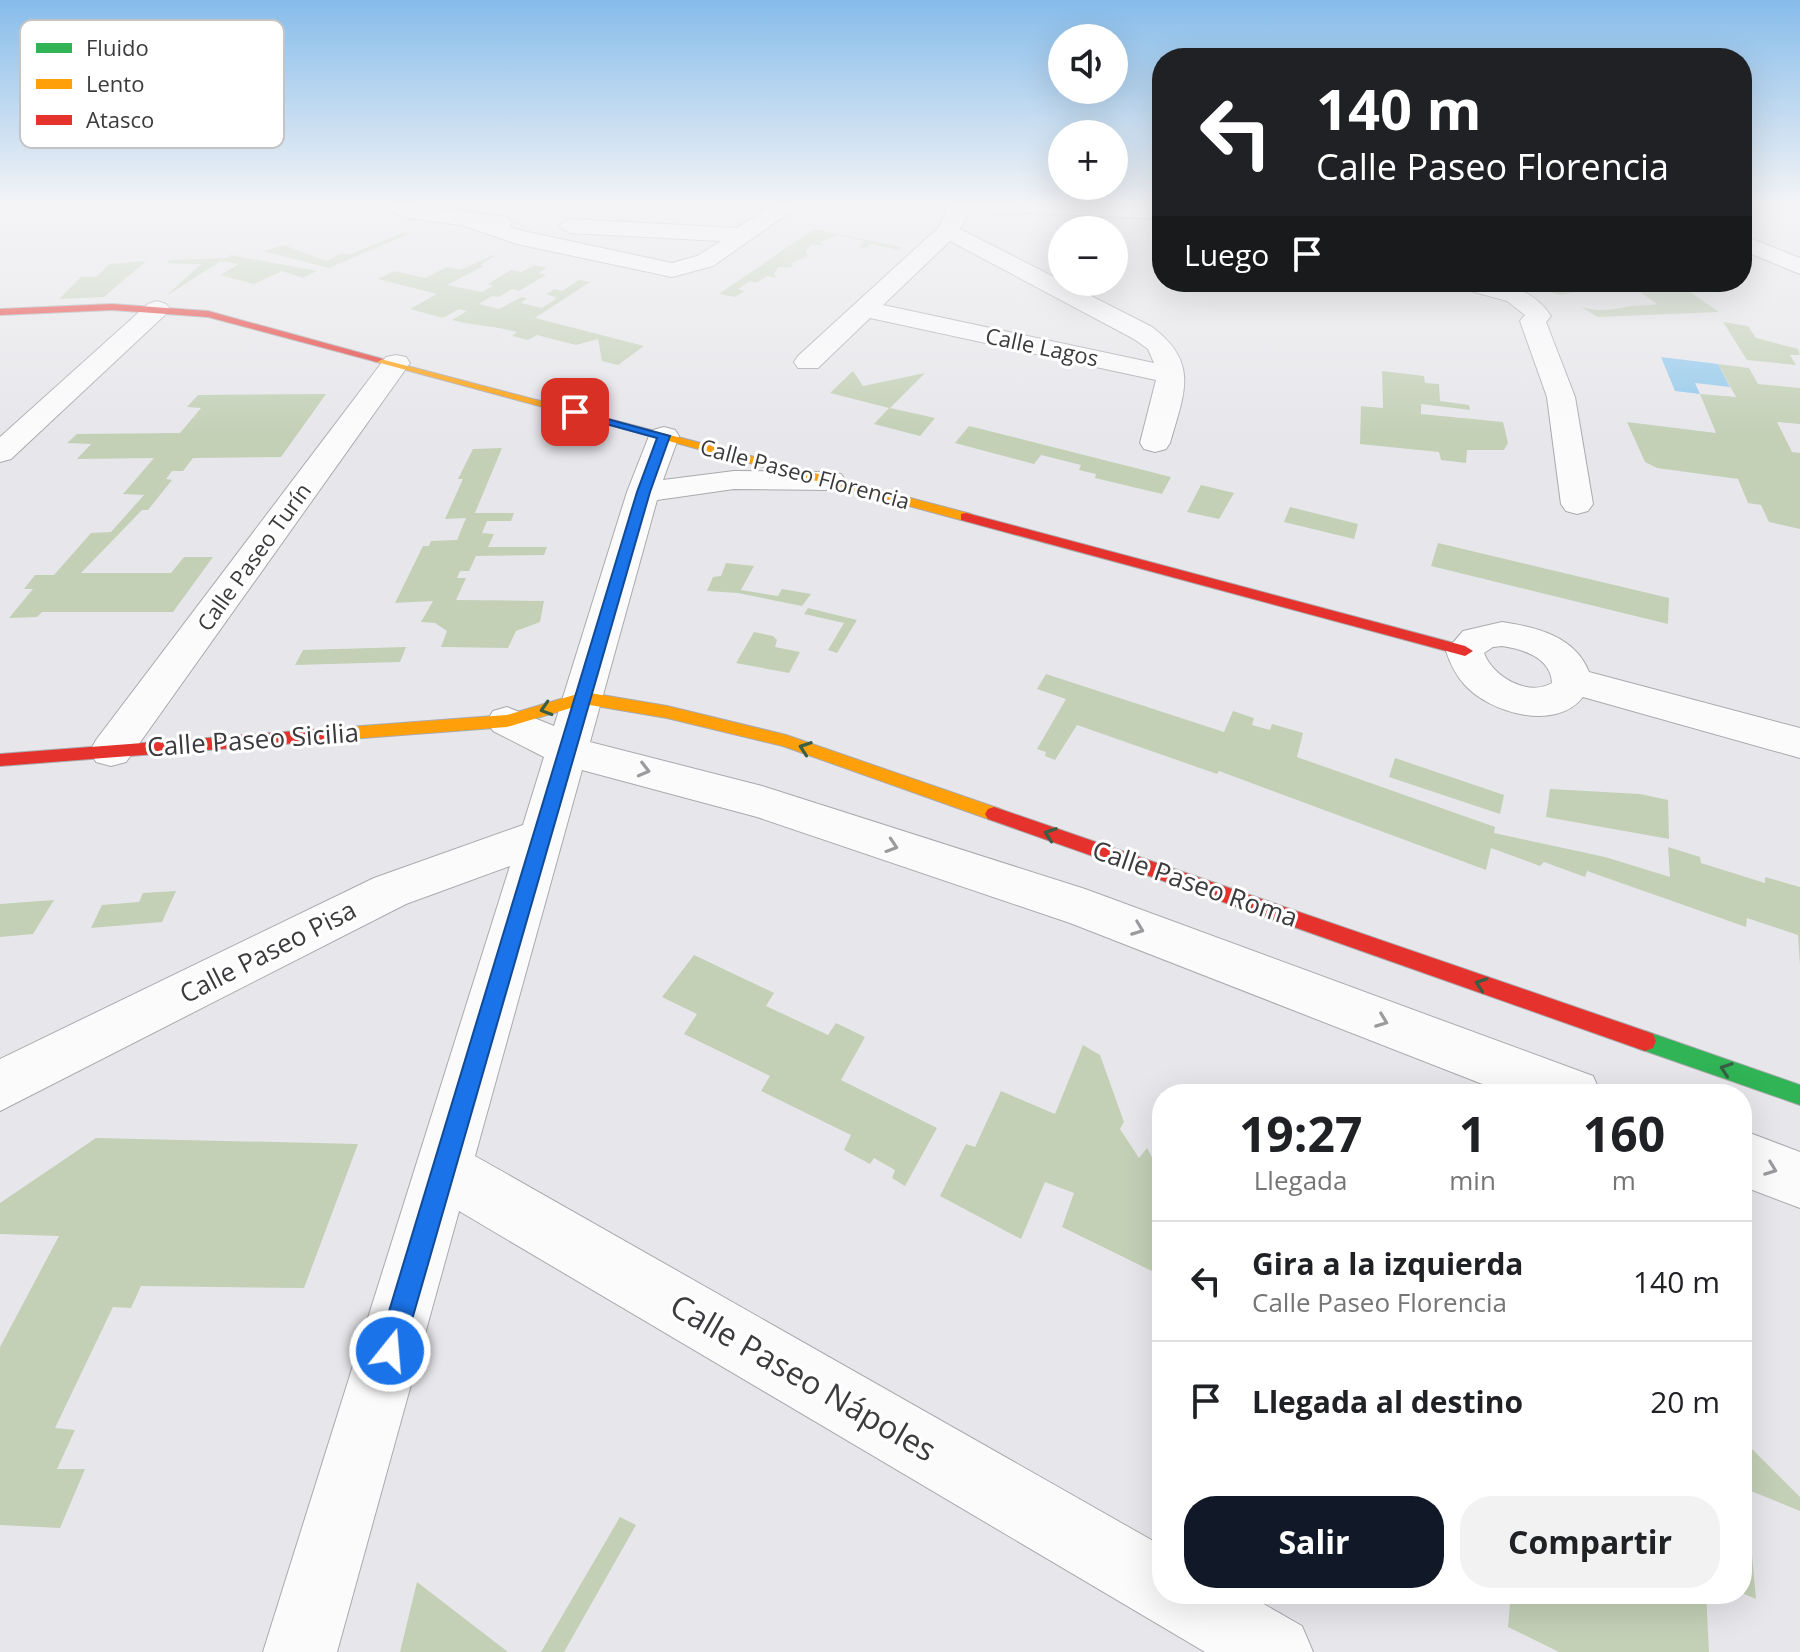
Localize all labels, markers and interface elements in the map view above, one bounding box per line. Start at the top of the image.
legend [20,20,284,148]
map controls [1048,24,1128,296]
button: sound [1048,24,1128,104]
text: Fluido [86,32,149,62]
text: Lento [86,68,144,98]
text: 140 m [1316,70,1482,146]
icon: left [1184,80,1288,184]
text: Atasco [86,104,154,134]
button: + [1048,120,1128,200]
text: Calle Paseo Florencia [1316,142,1669,191]
button: − [1048,216,1128,296]
icon: arrive [1285,232,1329,276]
text: Luego [1184,234,1269,275]
street label: Calle Lagos [983,319,1101,373]
pin [541,378,609,446]
icon: arrive [553,390,597,434]
street label: Calle Paseo Florencia [697,431,913,515]
street label: Calle Paseo Turín [189,476,317,636]
one-way arrow [539,700,553,716]
street label: Calle Paseo Sicilia [146,714,360,764]
one-way arrow [799,741,813,758]
one-way arrow [636,761,650,778]
one-way arrow [1044,827,1058,843]
street label: Calle Paseo Roma [1088,831,1303,935]
one-way arrow [885,836,899,852]
street label: Calle Paseo Pisa [173,891,362,1011]
one-way arrow [1131,919,1145,936]
one-way arrow [1475,977,1489,993]
one-way arrow [1374,1011,1388,1028]
one-way arrow [1720,1063,1734,1079]
text: 19:27 [1239,1101,1362,1166]
text: 1 [1459,1101,1486,1166]
text: 160 [1583,1101,1665,1166]
one-way arrow [1763,1159,1777,1176]
text: Llegada [1254,1162,1347,1198]
text: min [1449,1162,1496,1198]
text: m [1612,1162,1636,1198]
text: Gira a la izquierda [1252,1243,1524,1284]
icon: left [1184,1259,1228,1303]
text: 140 m [1633,1261,1720,1302]
street label: Calle Paseo Nápoles [663,1283,944,1470]
text: Calle Paseo Florencia [1252,1284,1507,1320]
position arrow [348,1309,432,1393]
icon: arrive [1184,1379,1228,1423]
text: Llegada al destino [1252,1381,1523,1422]
text: 20 m [1650,1381,1720,1422]
button: Salir [1184,1496,1444,1588]
button: Compartir [1460,1496,1720,1588]

